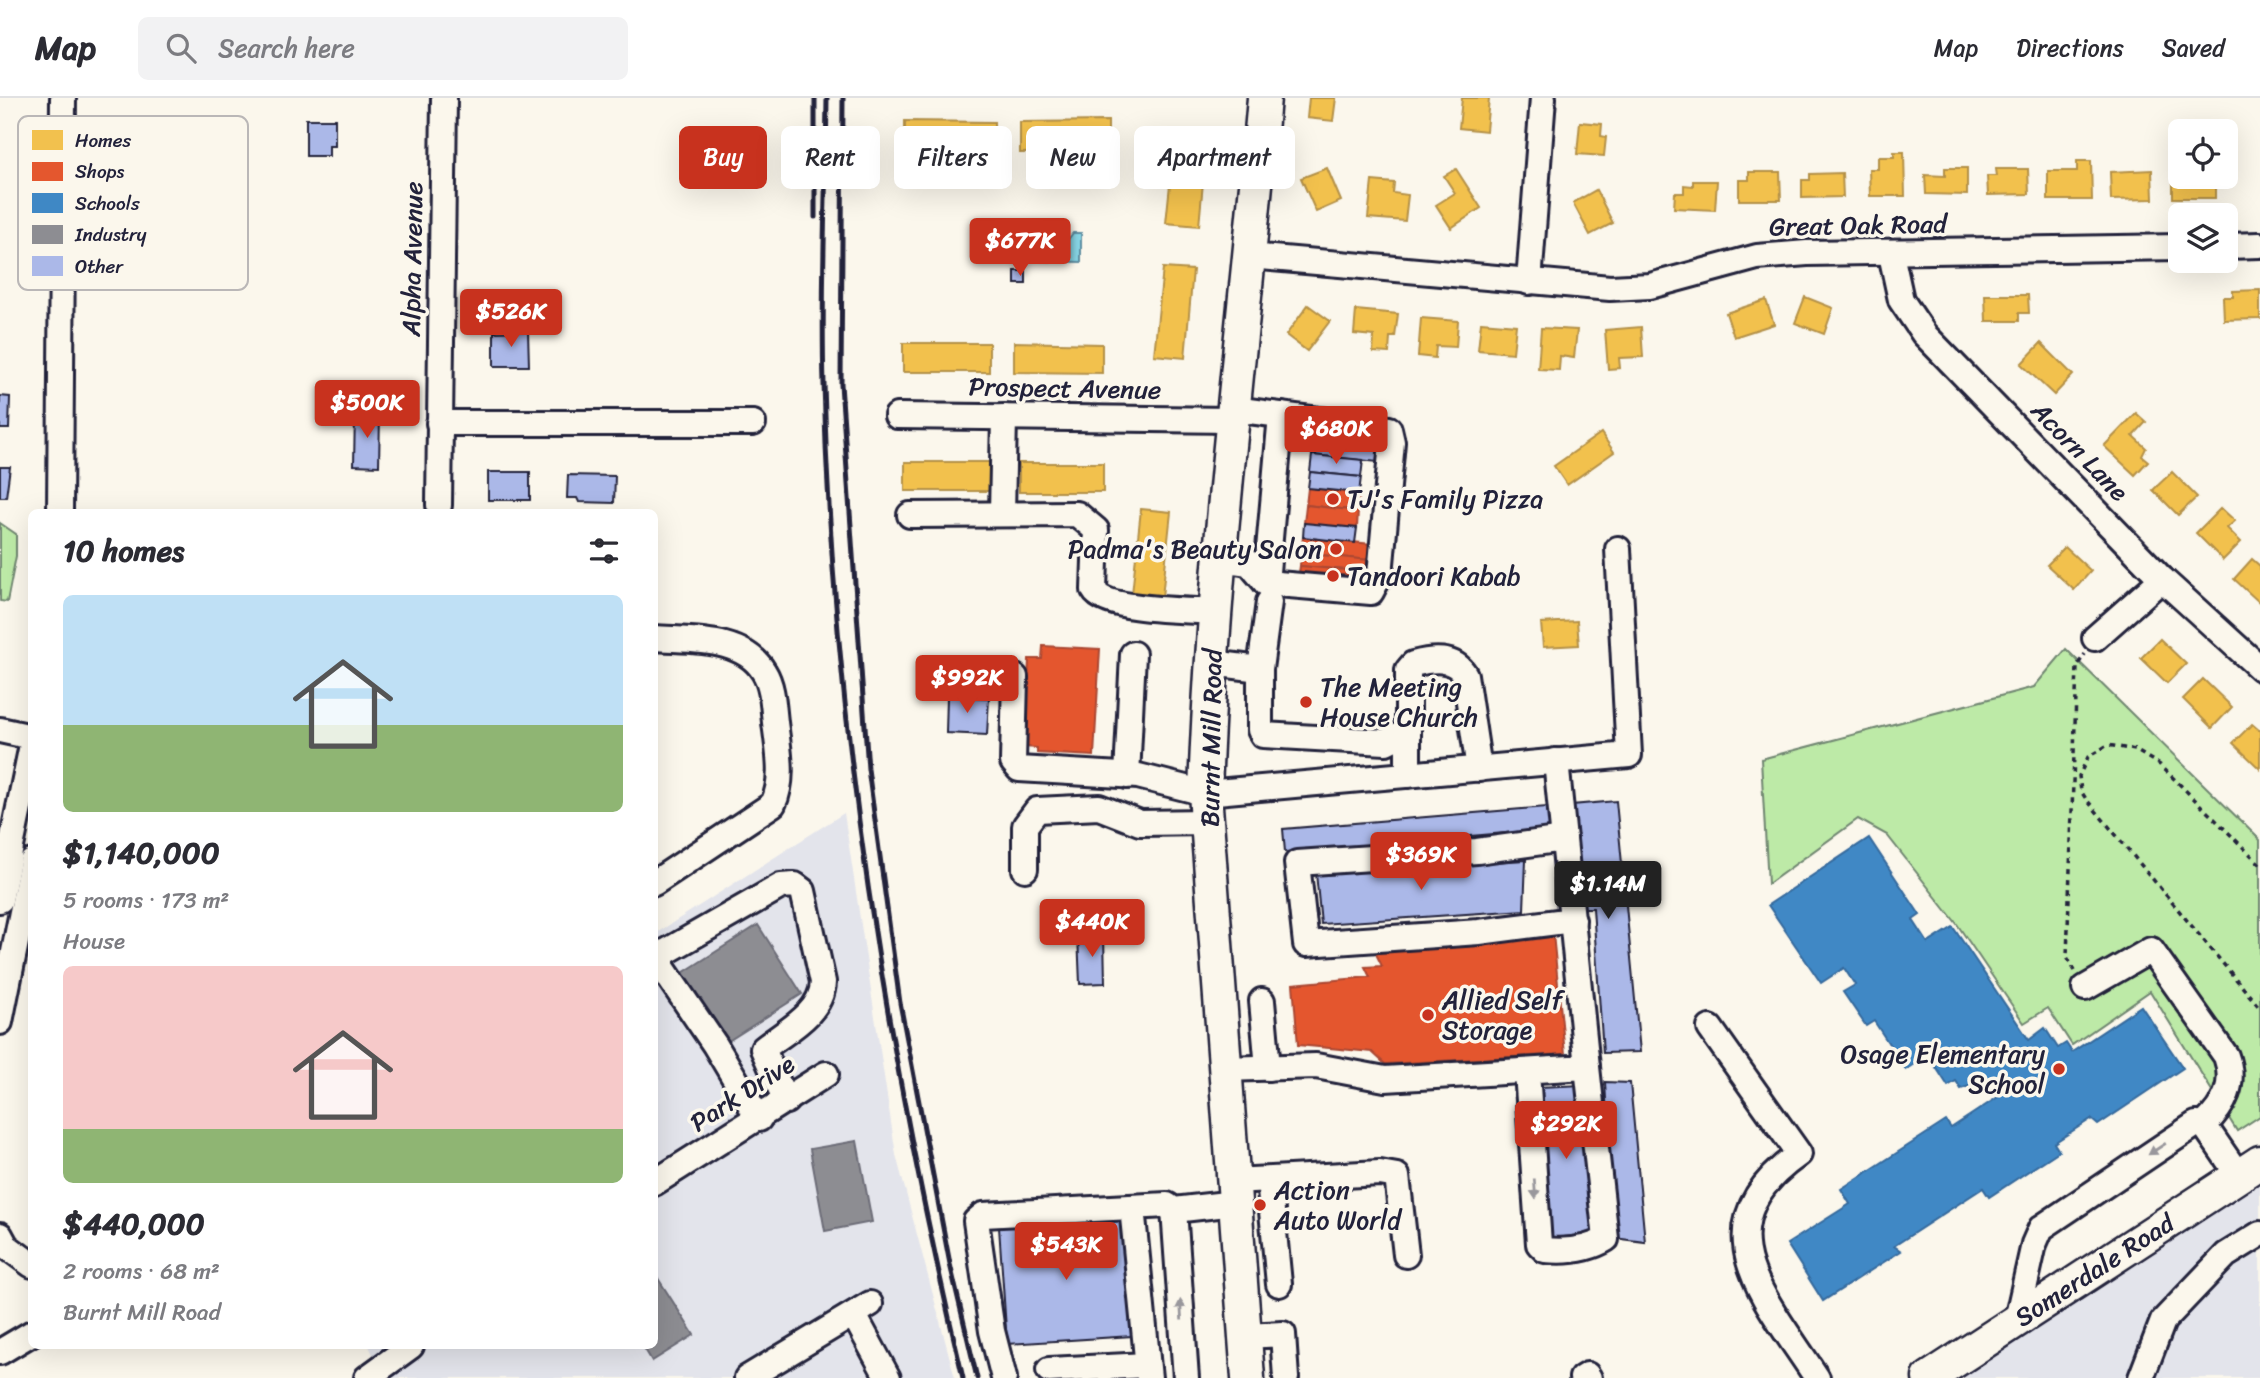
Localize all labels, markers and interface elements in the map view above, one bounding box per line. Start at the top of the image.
search box [138,17,628,80]
text: Map [35,19,96,77]
text: Search here [218,25,355,71]
text: Map [1934,27,1978,69]
text: Directions [2016,27,2124,69]
text: Saved [2162,27,2225,69]
icon: search [162,29,200,67]
legend [18,116,248,290]
map controls [2168,119,2238,273]
button: locate [2168,119,2238,189]
text: Homes [75,124,131,157]
chip: Buy [679,126,767,189]
chip: Rent [781,126,880,189]
chip: Filters [894,126,1012,189]
chip: New [1026,126,1120,189]
chip: Apartment [1134,126,1295,189]
text: Shops [75,155,125,188]
street label: Alpha Avenue [388,181,436,338]
text: Schools [75,187,140,220]
street label: Great Oak Road [1769,200,1949,250]
button: layers [2168,203,2238,273]
text: Industry [74,218,147,251]
pin: $677K [971,218,1069,278]
text: $677K [986,220,1054,261]
text: Other [75,250,124,283]
pin: $526K [462,289,560,349]
text: $526K [476,291,546,332]
street label: Prospect Avenue [968,363,1162,413]
pin: $500K [318,380,416,440]
text: $500K [331,382,403,423]
street label: Acorn Lane [2019,389,2141,513]
pin: $680K [1287,406,1385,466]
text: $680K [1301,408,1371,449]
place label: TJ's Family Pizza [1347,476,1543,522]
marker: TJ's Family Pizza [1325,491,1341,507]
text: 10 homes [63,524,184,578]
place label: Padma's Beauty Salon [1068,526,1322,572]
icon: filters [585,532,623,570]
marker: Padma's Beauty Salon [1328,541,1344,557]
place label: Tandoori Kabab [1347,553,1521,599]
marker: Tandoori Kabab [1325,568,1341,584]
icon: home [280,641,406,767]
street label: Burnt Mill Road [1186,646,1236,828]
pin: $992K [918,656,1016,715]
text: $992K [932,657,1002,698]
place label: The Meeting House Church [1320,664,1478,740]
marker: The Meeting House Church [1298,694,1314,710]
text: $1,140,000 [63,826,220,880]
pin: $369K [1372,832,1470,892]
text: $369K [1386,834,1456,875]
pin: $1.14M [1551,862,1665,921]
text: $1.14M [1570,863,1646,904]
text: 5 rooms · 173 m² [63,880,229,921]
pin: $440K [1043,900,1141,959]
text: $440K [1056,901,1128,942]
text: House [63,921,125,962]
place label: Allied Self Storage [1441,977,1565,1053]
marker: Allied Self Storage [1420,1007,1436,1023]
icon: home [280,1012,406,1138]
place label: Osage Elementary School [1840,1031,2046,1107]
street label: Park Drive [680,1041,804,1144]
marker: Osage Elementary School [2051,1061,2067,1077]
pin: $292K [1517,1102,1615,1161]
text: $292K [1531,1103,1601,1144]
one-way arrow [2147,1143,2167,1156]
place label: Action Auto World [1273,1167,1403,1243]
one-way arrow [1530,1178,1541,1200]
text: $440,000 [63,1197,205,1251]
marker: Action Auto World [1252,1197,1268,1213]
street label: Somerdale Road [2004,1199,2185,1339]
pin: $543K [1017,1222,1115,1282]
text: $543K [1031,1224,1101,1265]
text: 2 rooms · 68 m² [63,1251,220,1292]
text: Burnt Mill Road [63,1292,221,1333]
one-way arrow [1175,1299,1186,1321]

